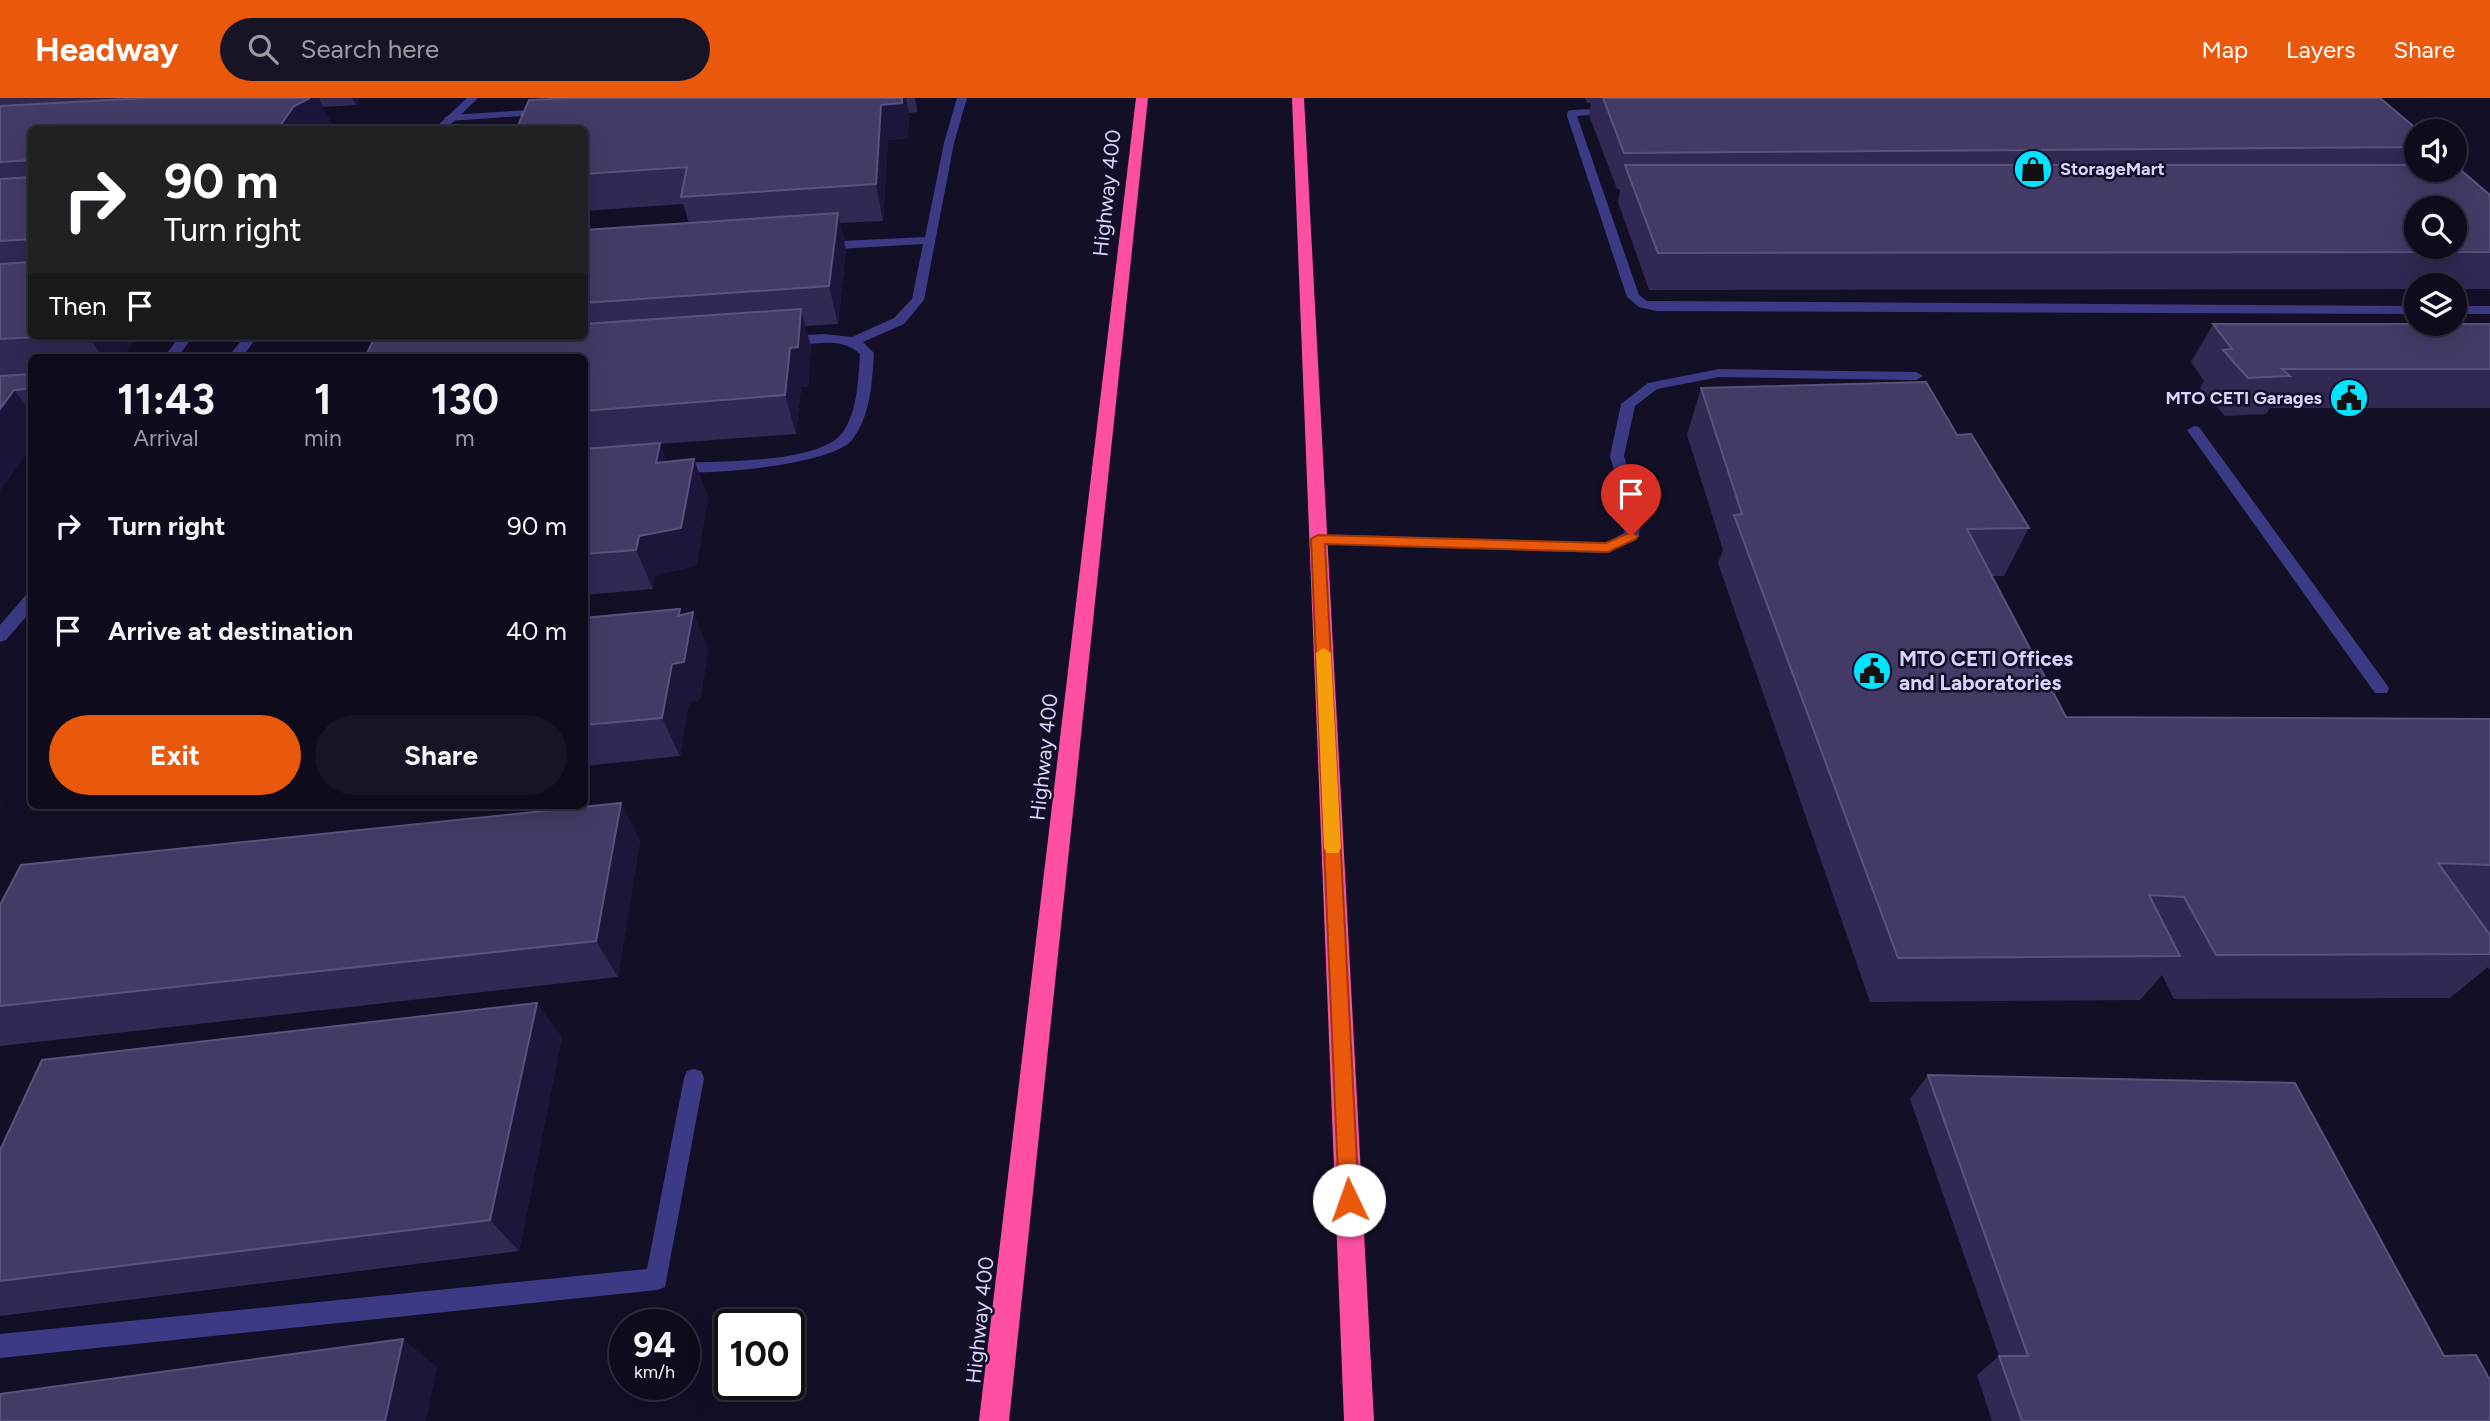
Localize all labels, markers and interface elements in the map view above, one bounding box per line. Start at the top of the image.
search box [220,18,710,81]
text: Headway [35,30,178,69]
icon: search [244,30,282,68]
text: Search here [300,33,439,65]
text: Map [2201,35,2248,64]
text: Layers [2286,35,2355,64]
text: Share [2393,35,2455,64]
map controls [2404,119,2467,336]
button: sound [2404,119,2467,182]
street label: Highway 400 [1087,128,1126,258]
shop icon: StorageMart [2012,148,2054,190]
text: 90 m [164,151,279,210]
icon: right [49,154,140,245]
place label: StorageMart [2060,158,2165,180]
button: search [2404,196,2467,259]
text: Turn right [164,211,302,249]
button: layers [2404,273,2467,336]
icon: arrive [121,287,159,325]
text: Then [49,290,107,322]
text: 11:43 [117,374,215,425]
text: 1 [314,374,332,425]
text: 130 [431,374,499,425]
public building icon: MTO CETI Garages [2328,377,2370,419]
place label: MTO CETI Garages [2165,387,2323,409]
text: Arrival [134,424,198,452]
text: min [304,424,342,452]
text: m [455,424,475,452]
pin [1601,464,1661,536]
icon: arrive [1612,475,1650,513]
icon: right [49,507,87,545]
text: Turn right [108,510,225,542]
text: 90 m [507,510,567,542]
icon: arrive [49,612,87,650]
text: Arrive at destination [108,615,353,647]
text: 40 m [506,615,567,647]
place label: MTO CETI Offices and Laboratories [1899,646,2073,695]
public building icon: MTO CETI Offices and Laboratories [1851,650,1893,692]
street label: Highway 400 [1024,692,1063,822]
button: Exit [49,715,301,795]
button: Share [315,715,567,795]
position arrow [1312,1163,1386,1237]
street label: Highway 400 [960,1255,999,1385]
speed limit sign: 100 [714,1309,805,1400]
text: 94 [633,1324,676,1366]
text: km/h [634,1361,675,1383]

